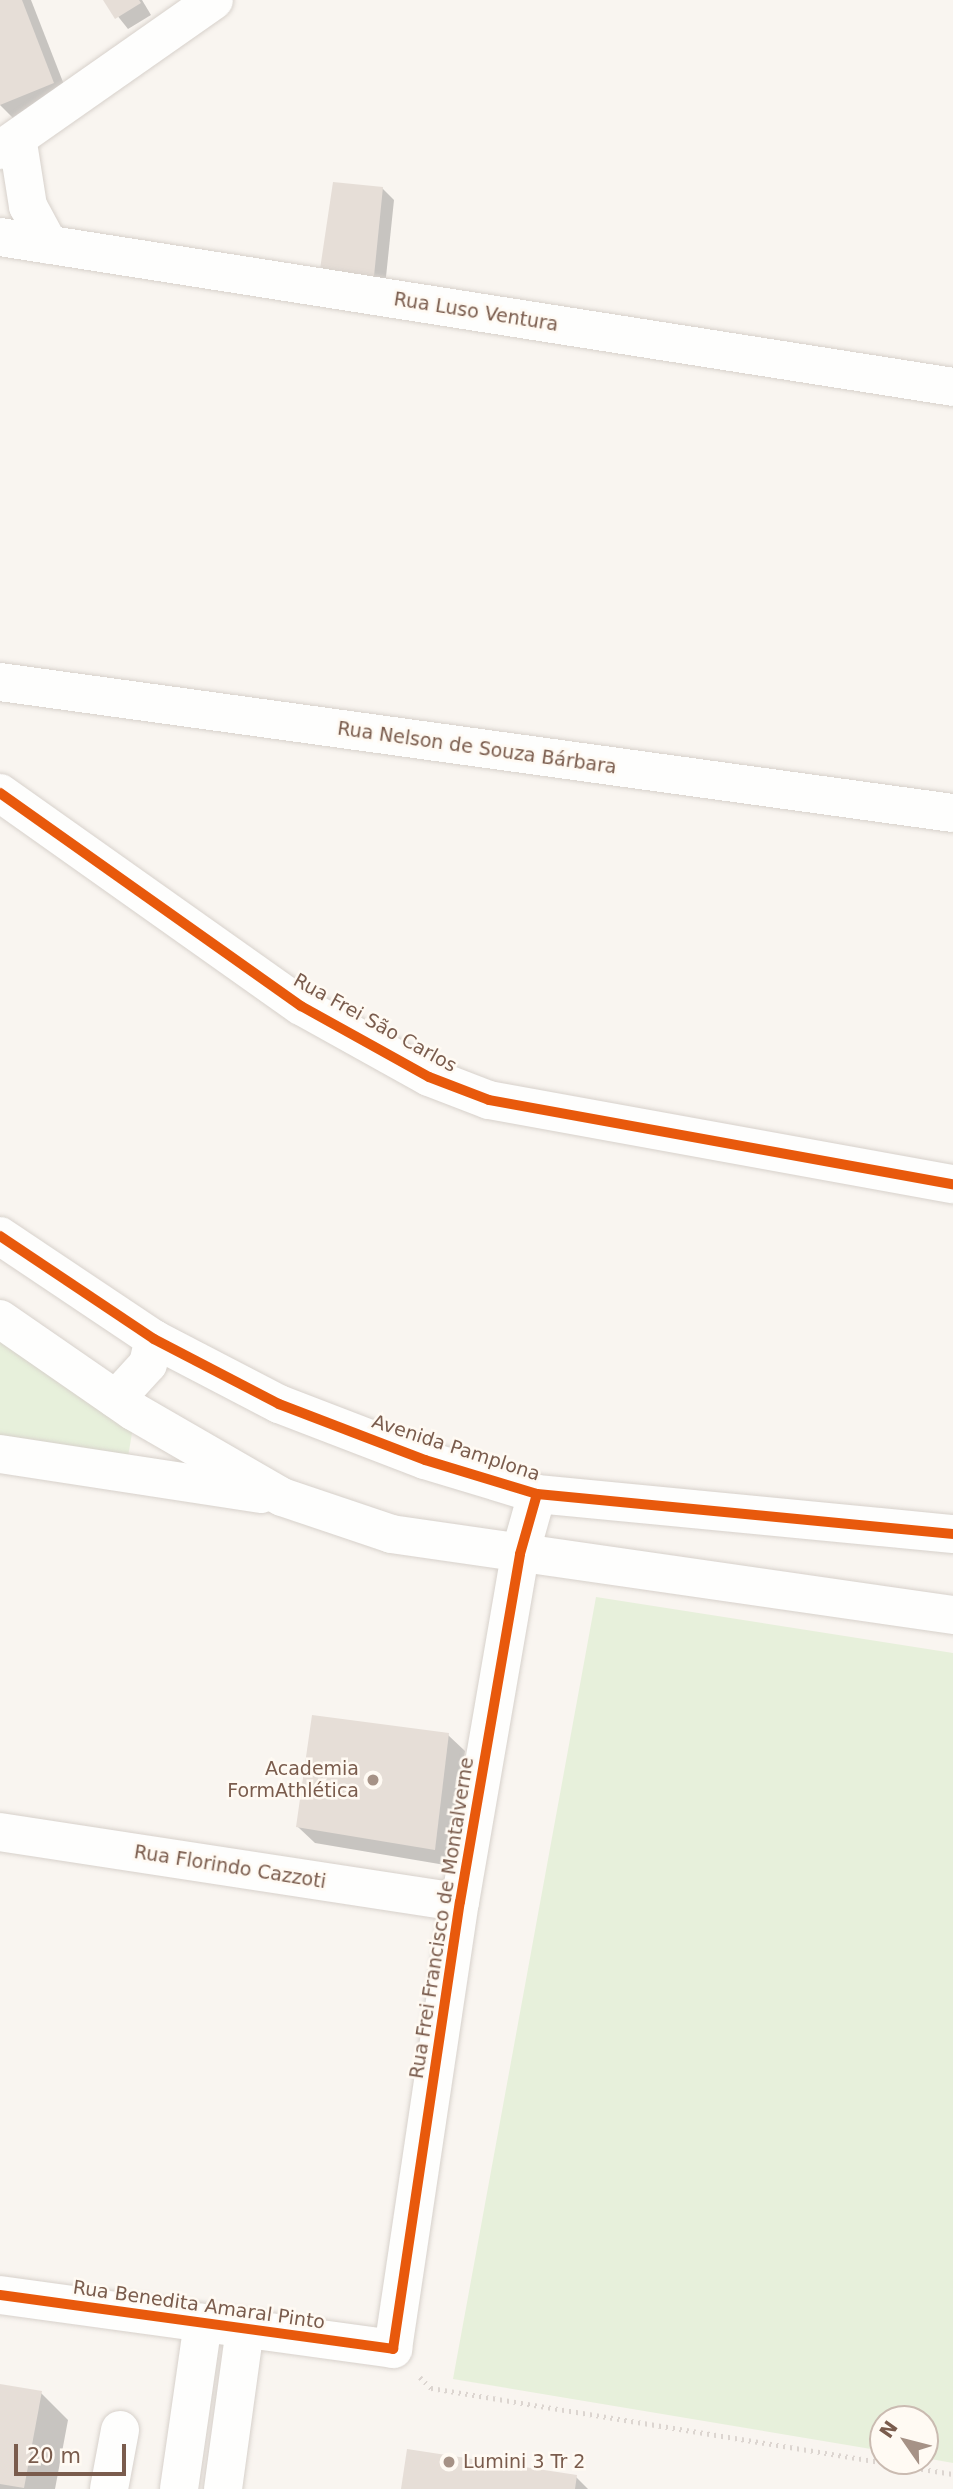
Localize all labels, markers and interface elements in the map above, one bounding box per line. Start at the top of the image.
street label: Rua Luso Ventura [392,288,560,336]
street label: Rua Nelson de Souza Bárbara [336,717,618,779]
street label: Rua Frei São Carlos [289,969,461,1077]
street label: Avenida Pamplona [369,1410,543,1486]
street label: Rua Frei Francisco de Montalverne [405,1756,479,2080]
place label: Academia FormAthlética [227,1758,359,1802]
marker: Academia FormAthlética [365,1772,381,1788]
street label: Rua Florindo Cazzoti [132,1841,328,1893]
street label: Rua Benedita Amaral Pinto [71,2276,327,2334]
north arrow [869,2405,939,2475]
text: N [875,2416,902,2442]
scale bar [18,2430,130,2474]
text: 20 m [27,2444,81,2468]
place label: Lumini 3 Tr 2 [463,2451,585,2473]
marker: Lumini 3 Tr 2 [441,2454,457,2470]

